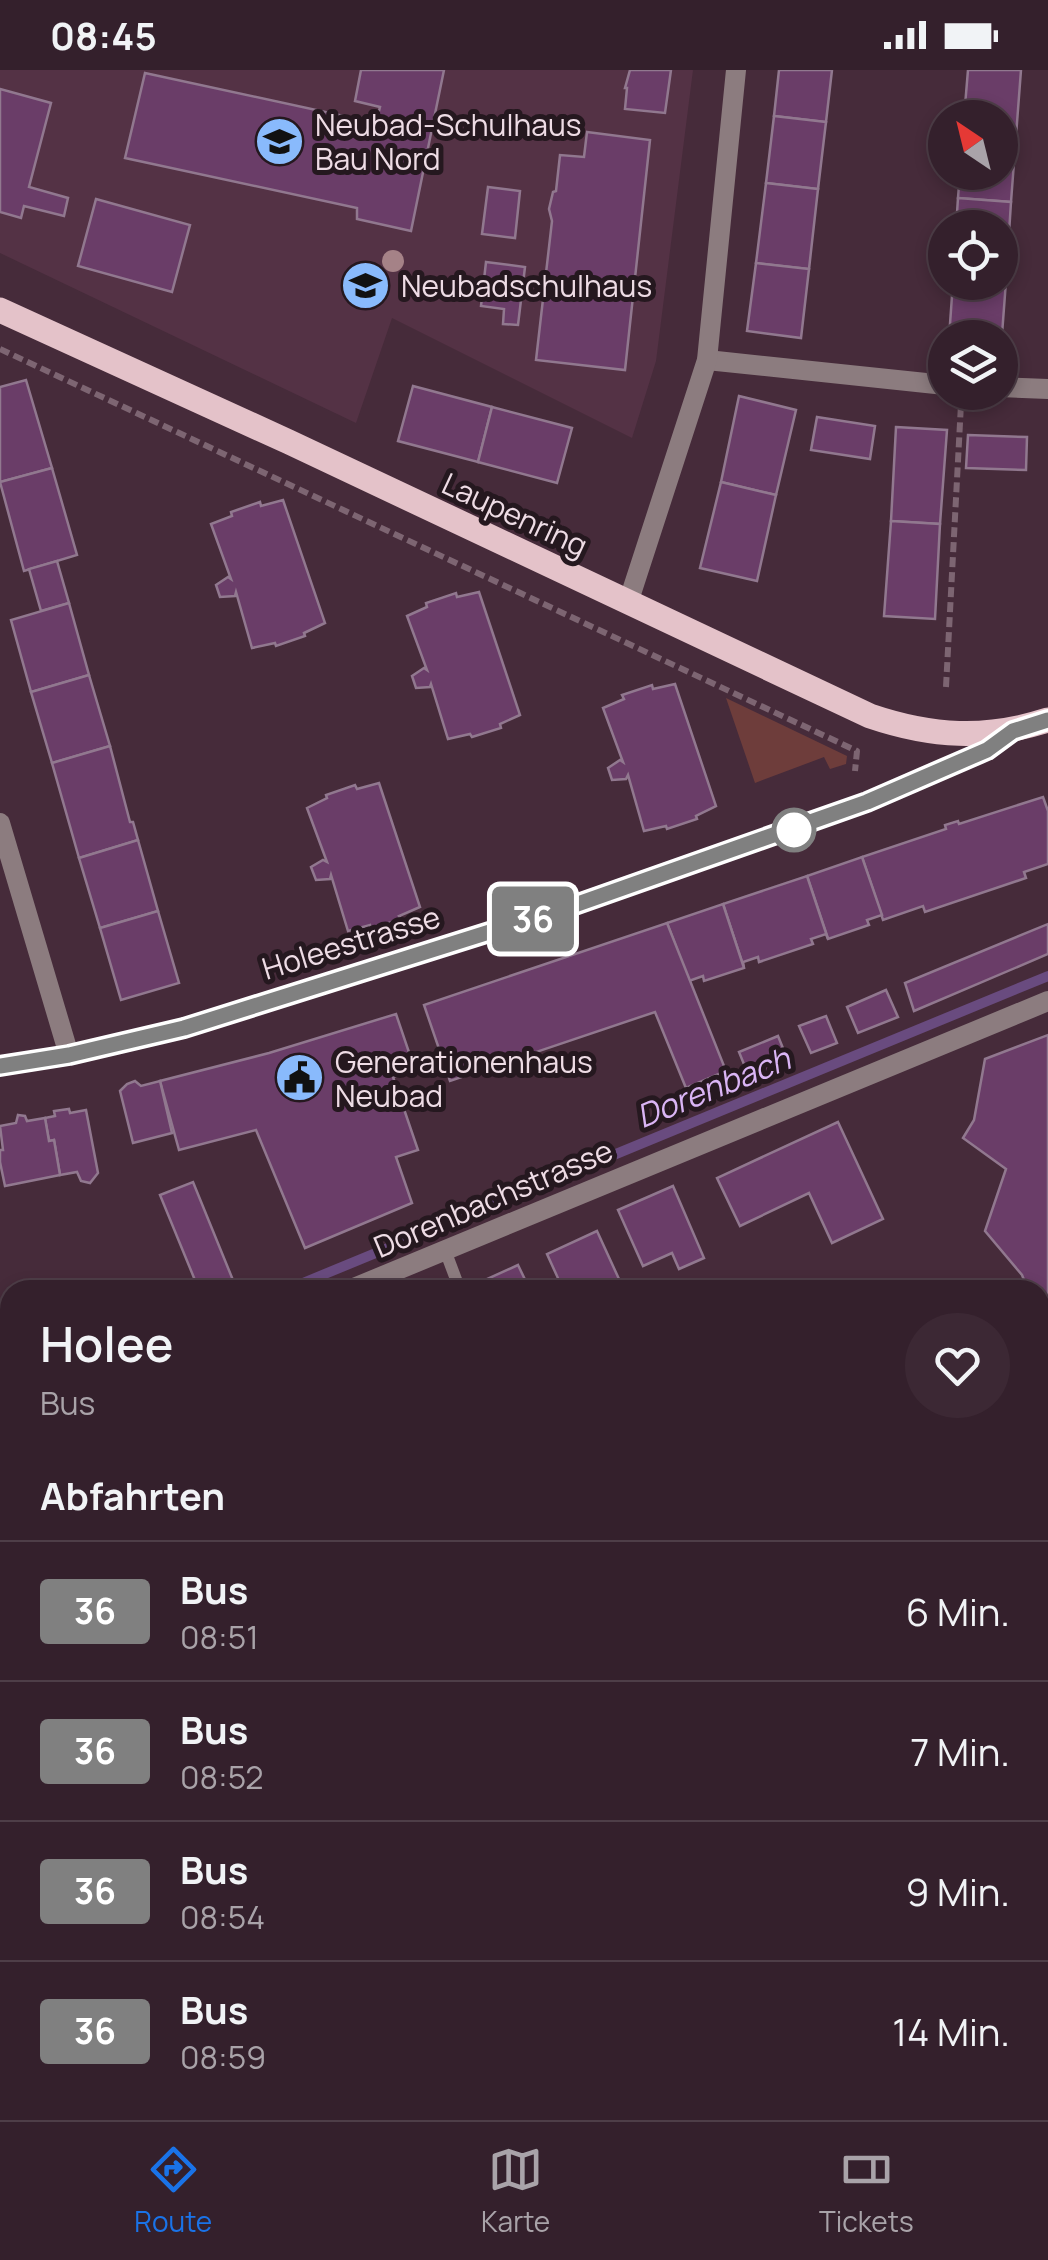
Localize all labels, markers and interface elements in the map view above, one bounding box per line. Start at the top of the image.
text: 08:45 [50,9,157,61]
north arrow [928,100,1018,190]
map controls [928,100,1018,410]
place label: Neubad-Schulhaus Bau Nord [315,104,582,179]
school or university icon: Neubad-Schulhaus Bau Nord [254,115,306,167]
button: locate [928,210,1018,300]
school or university icon: Neubadschulhaus [340,259,392,311]
place label: Neubadschulhaus [401,265,652,306]
button: layers [928,320,1018,410]
street label: Laupenring [436,462,594,566]
unlabelled marker [773,809,815,851]
line badge: 36 [488,886,578,952]
street label: Holeestrasse [257,895,445,989]
text: 36 [512,895,554,943]
water label: Dorenbach [630,1036,797,1138]
place label: Generationenhaus Neubad [335,1041,593,1116]
public building icon: Generationenhaus Neubad [274,1052,326,1104]
street label: Dorenbachstrasse [367,1129,619,1267]
text: Holee [40,1311,173,1376]
button: heart [905,1313,1010,1418]
text: Bus [40,1381,95,1425]
text: Abfahrten [40,1469,225,1521]
text: Bus [180,1563,248,1615]
text: 6 Min. [906,1585,1010,1637]
text: 36 [74,1587,116,1635]
text: 08:51 [180,1615,259,1659]
text: Bus [180,1703,248,1755]
text: 7 Min. [910,1725,1010,1777]
text: 36 [74,1727,116,1775]
text: 08:52 [180,1755,263,1799]
text: Bus [180,1843,248,1895]
text: 9 Min. [906,1865,1010,1917]
text: 36 [74,1867,116,1915]
text: 08:54 [180,1895,265,1939]
text: Bus [180,1983,248,2035]
text: 14 Min. [892,2005,1010,2057]
text: 36 [74,2007,116,2055]
text: 08:59 [180,2035,266,2079]
tab: Route [134,2142,212,2240]
tab: Karte [481,2142,550,2240]
tab: Tickets [819,2142,914,2240]

